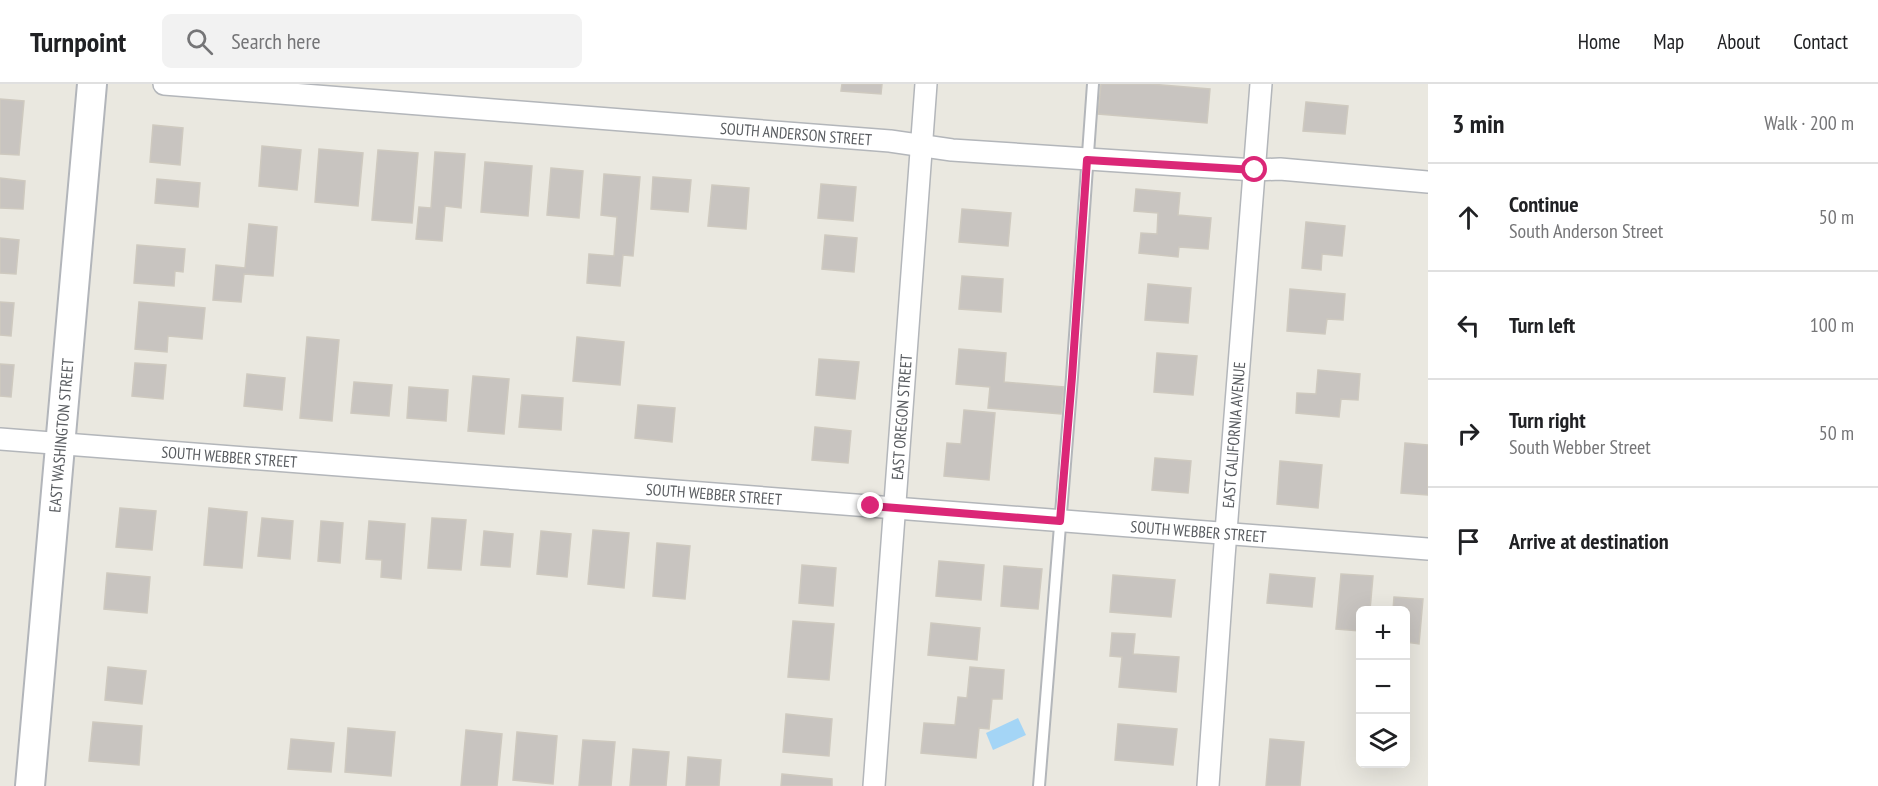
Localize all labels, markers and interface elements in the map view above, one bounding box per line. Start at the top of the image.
search box [162,14,582,68]
text: Turnpoint [30,23,126,60]
icon: search [183,25,216,58]
text: Search here [231,27,321,55]
text: Home [1578,28,1620,55]
text: Map [1653,28,1684,55]
text: About [1717,28,1760,55]
text: Contact [1793,28,1848,55]
text: 3 min [1452,107,1505,140]
text: Walk · 200 m [1764,110,1854,136]
street label: SOUTH ANDERSON STREET [719,118,873,150]
route start [1241,156,1267,182]
text: Continue [1509,190,1579,218]
icon: ahead [1452,201,1485,234]
text: 50 m [1819,204,1854,230]
text: South Anderson Street [1509,218,1663,244]
icon: left [1452,309,1485,342]
text: Turn left [1509,311,1575,339]
text: 100 m [1810,312,1854,338]
street label: EAST OREGON STREET [887,353,916,481]
street label: EAST WASHINGTON STREET [44,357,78,513]
street label: EAST CALIFORNIA AVENUE [1218,361,1249,509]
text: Turn right [1509,406,1586,434]
icon: right [1452,417,1485,450]
text: 50 m [1819,420,1854,446]
text: South Webber Street [1509,434,1651,460]
street label: SOUTH WEBBER STREET [161,441,298,472]
street label: SOUTH WEBBER STREET [645,479,783,509]
route end [857,492,883,518]
street label: SOUTH WEBBER STREET [1130,516,1267,547]
icon: arrive [1452,525,1485,558]
text: Arrive at destination [1509,527,1669,555]
map controls [1356,606,1410,768]
button: + [1356,606,1410,660]
button: − [1356,660,1410,714]
button: layers [1356,714,1410,768]

